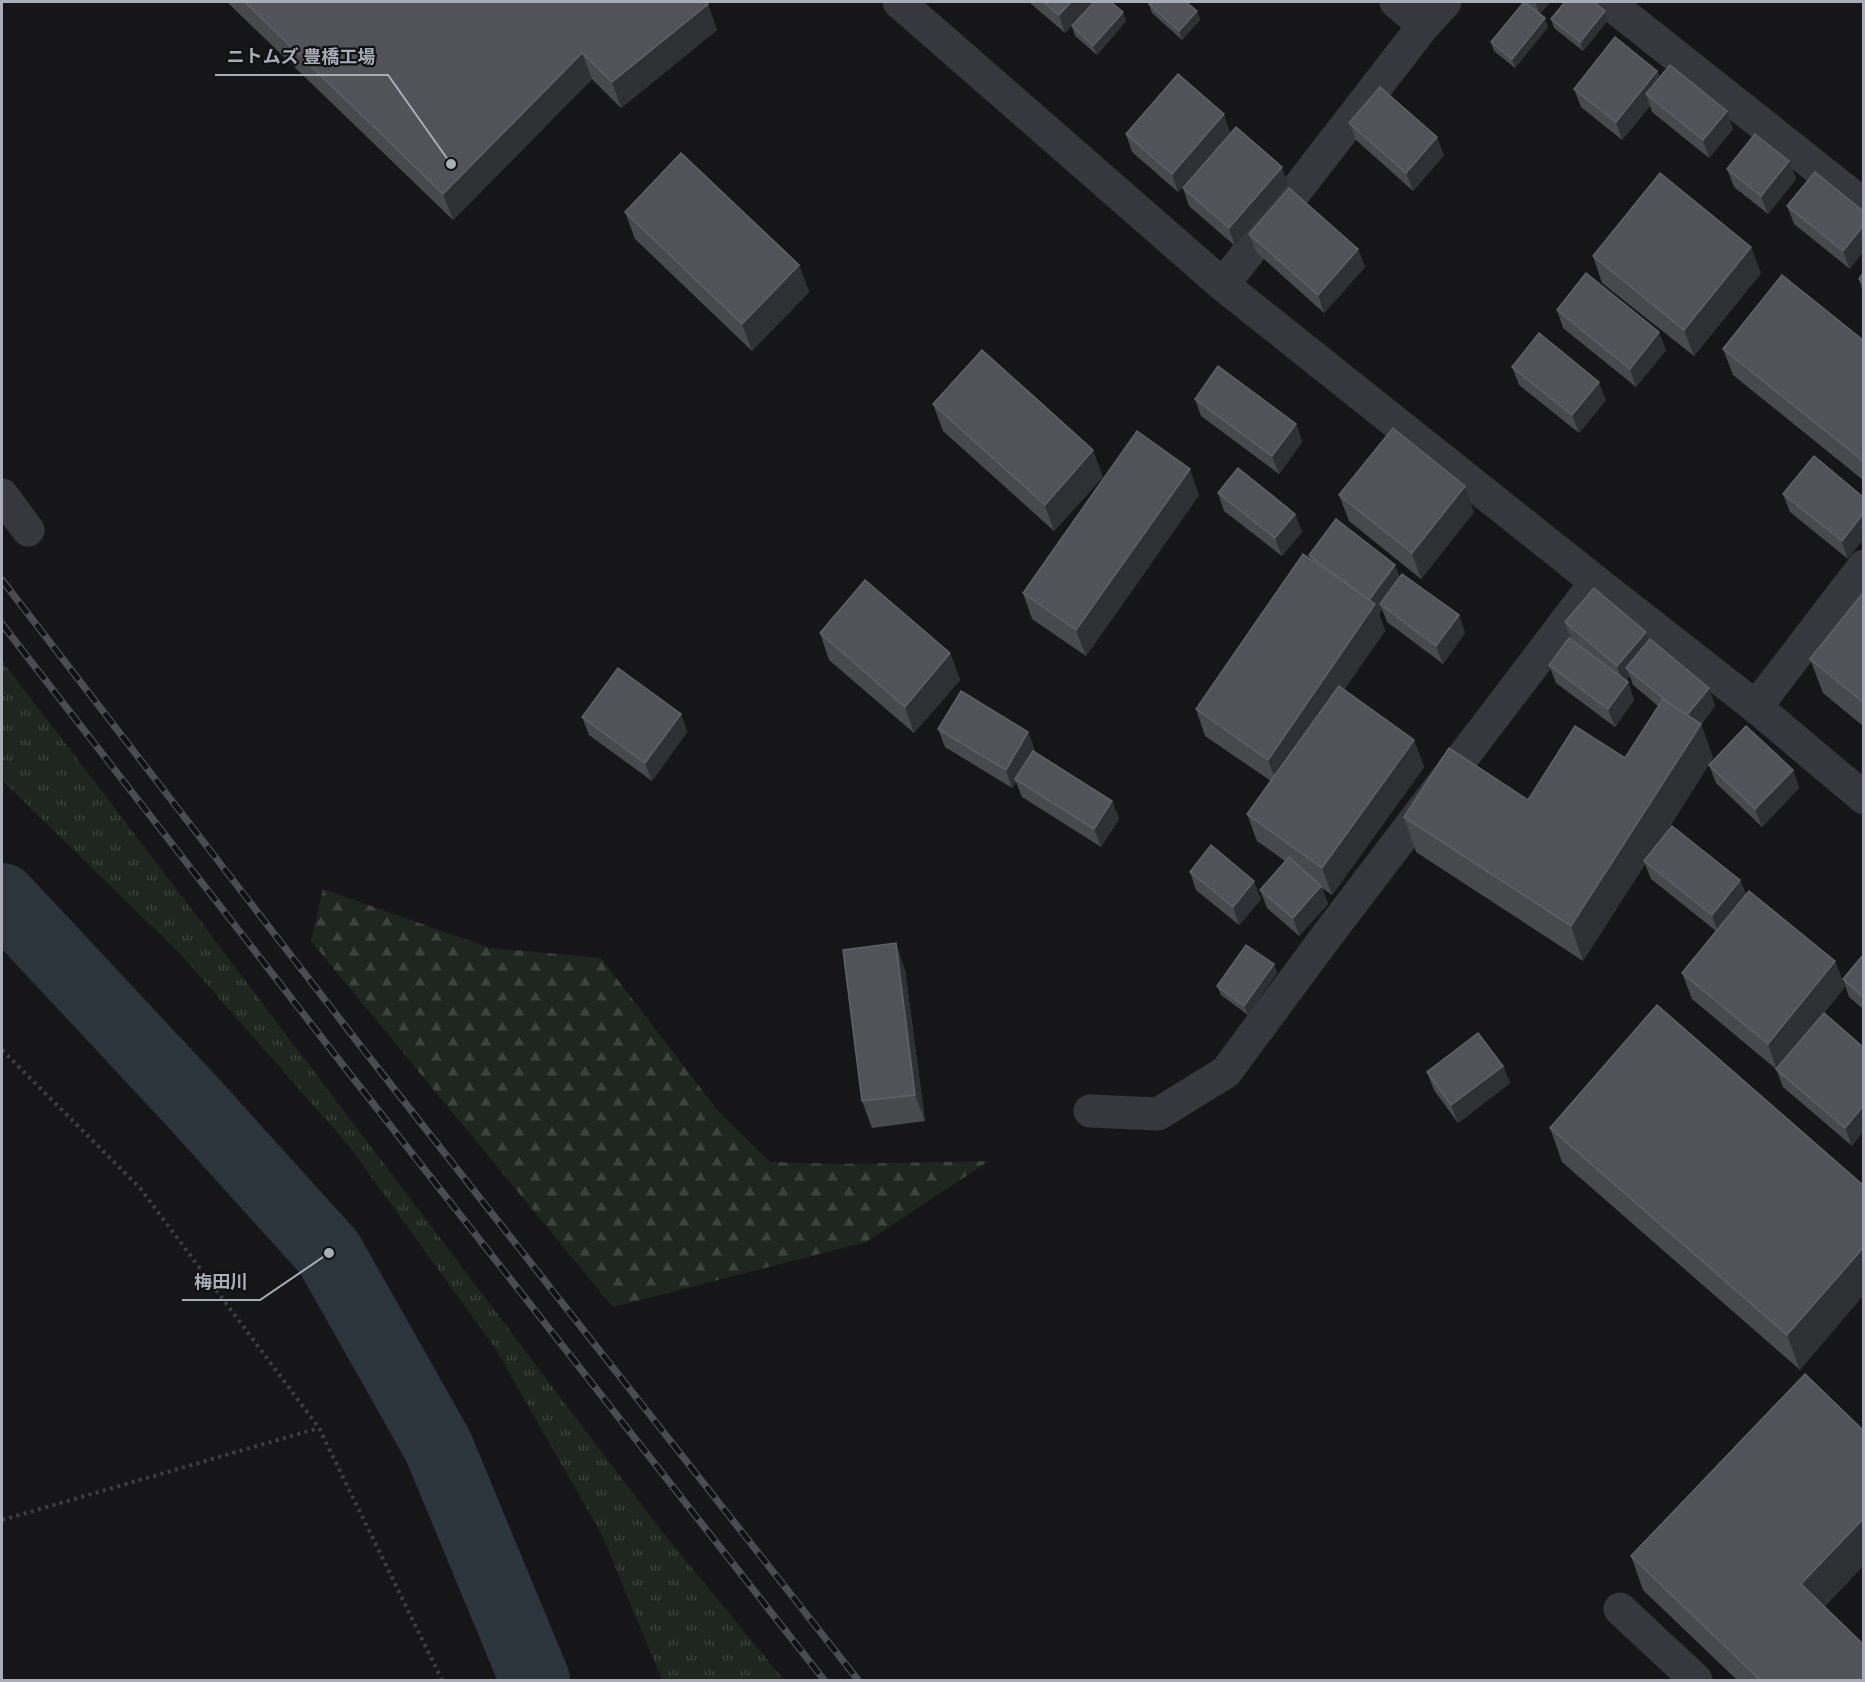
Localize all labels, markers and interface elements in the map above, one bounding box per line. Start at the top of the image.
callout: ニトムズ 豊橋工場 [215,39,388,75]
text: ニトムズ 豊橋工場 [227,44,375,68]
callout: 梅田川 [182,1264,260,1300]
text: 梅田川 [194,1269,248,1293]

